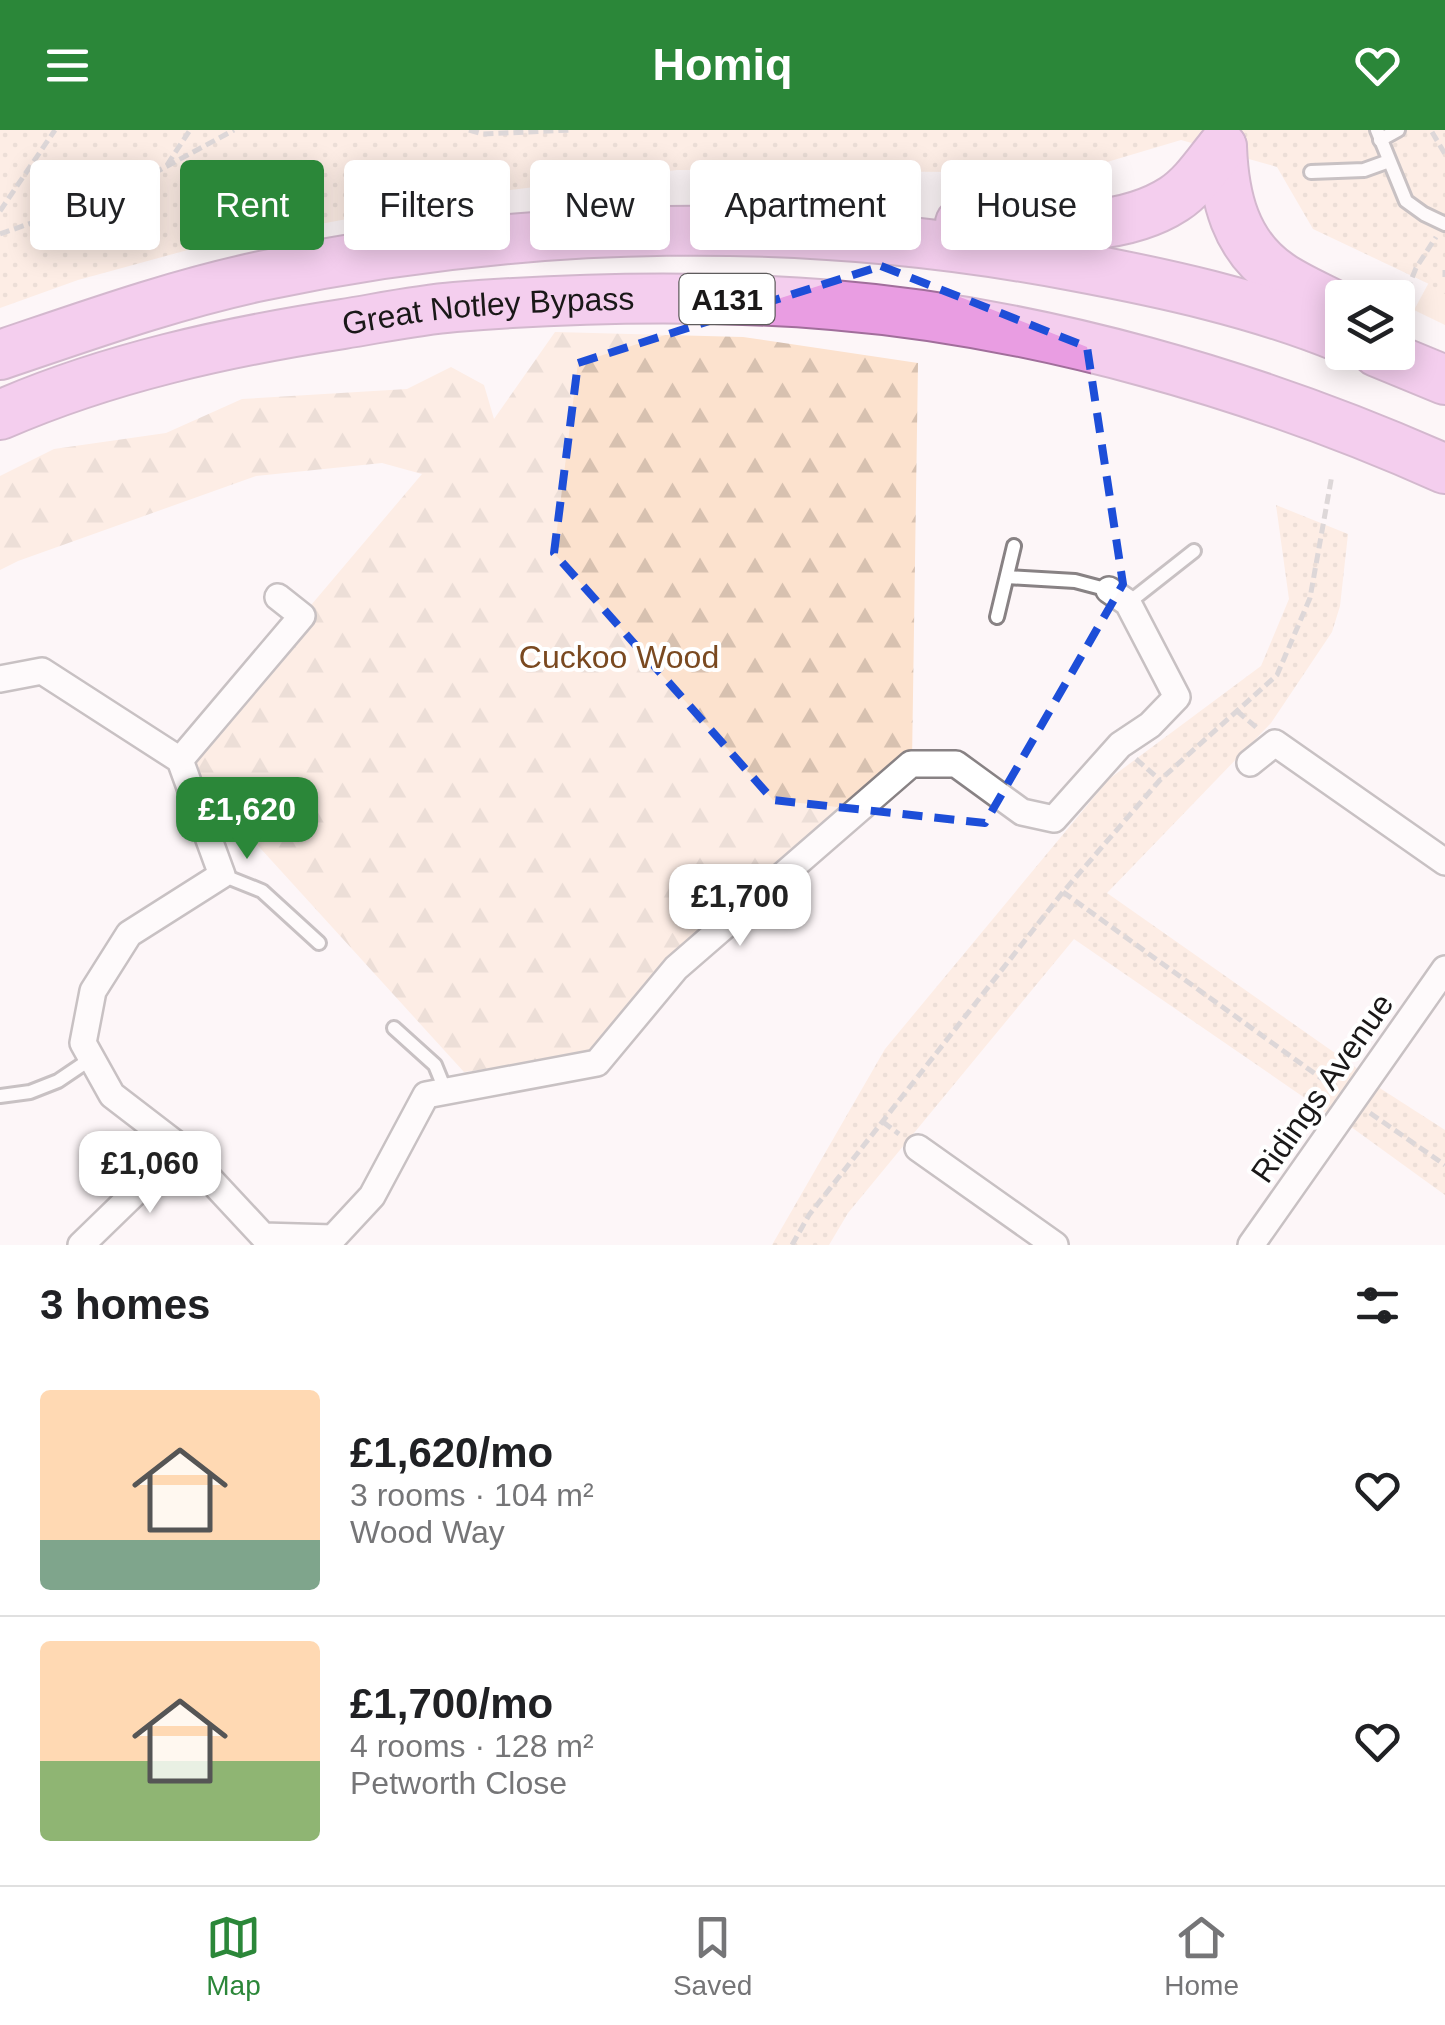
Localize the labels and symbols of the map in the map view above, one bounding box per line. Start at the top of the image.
road number: A131 [680,274,774,324]
street label: Great Notley Bypass [339,281,635,342]
park label: Cuckoo Wood [519,639,719,675]
pin: £1,620 [166,777,328,862]
pin: £1,700 [659,864,821,949]
street label: Ridings Avenue [1244,987,1400,1189]
pin: £1,060 [69,1131,231,1216]

